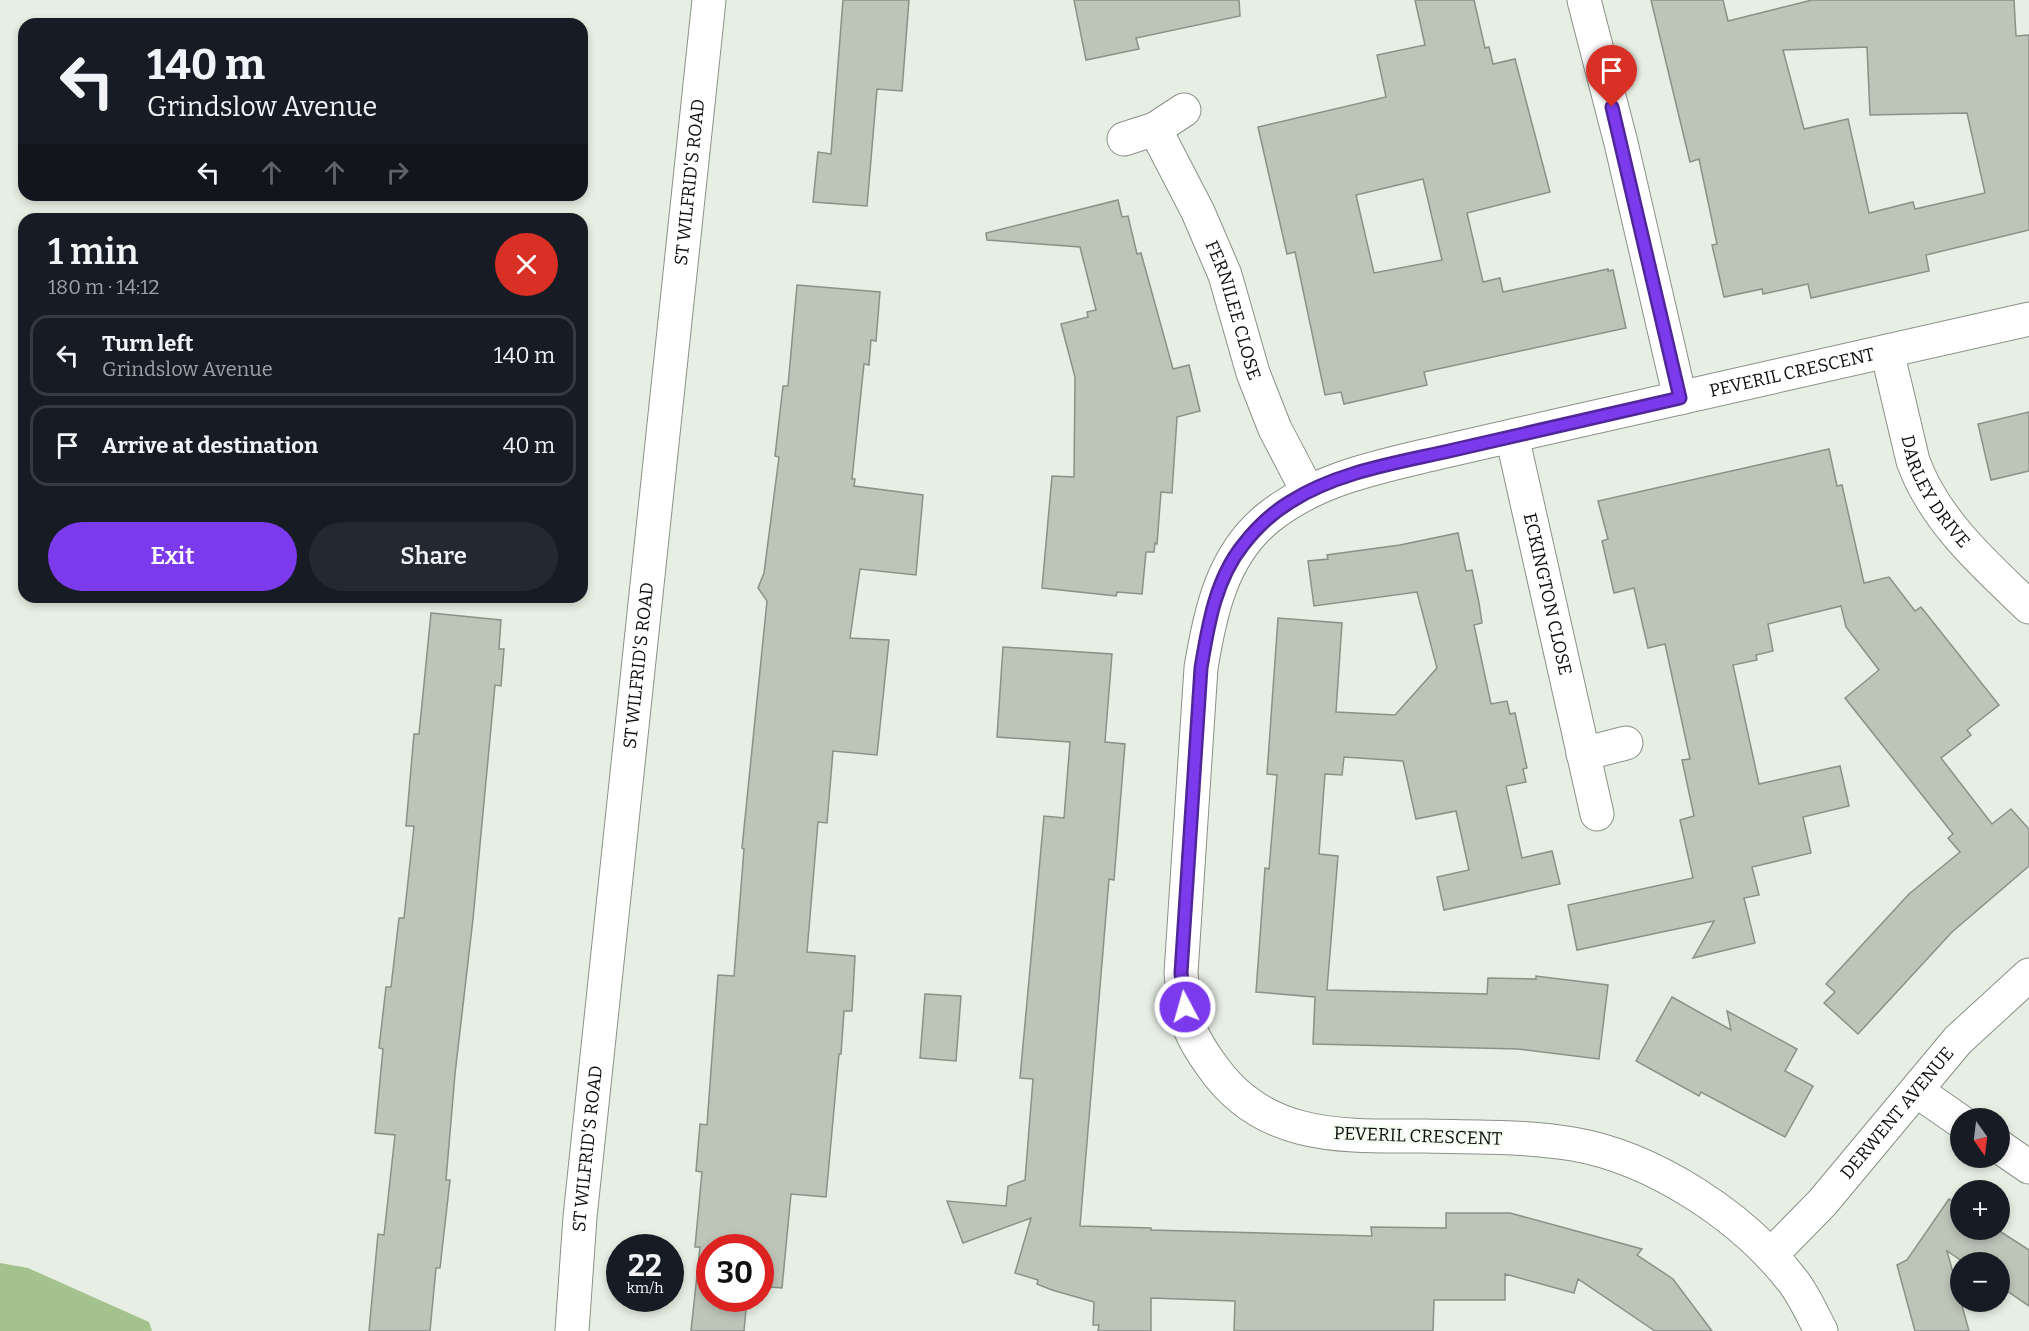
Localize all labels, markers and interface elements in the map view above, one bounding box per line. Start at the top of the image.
text: 140 m [147,40,265,90]
icon: left [48,42,126,120]
pin [1586,45,1637,107]
icon: arrive [1595,54,1628,87]
text: Grindslow Avenue [147,91,377,123]
street label: ST WILFRID'S ROAD [670,98,709,266]
icon: left [192,156,225,189]
icon: ahead [255,156,288,189]
icon: ahead [318,156,351,189]
icon: right [381,156,414,189]
text: 1 min [48,230,139,274]
button: close [495,233,558,296]
street label: FERNILEE CLOSE [1200,237,1266,383]
text: 180 m · 14:12 [48,275,159,299]
text: Turn left [102,330,194,357]
icon: left [51,339,84,372]
text: 140 m [494,342,555,369]
street label: PEVERIL CRESCENT [1707,343,1877,402]
text: Grindslow Avenue [102,357,273,381]
icon: arrive [51,429,84,462]
text: Arrive at destination [102,432,318,459]
text: 40 m [503,432,555,459]
street label: DARLEY DRIVE [1896,433,1975,552]
street label: ECKINGTON CLOSE [1519,511,1576,677]
button: Exit [48,522,297,591]
button: Share [309,522,558,591]
street label: ST WILFRID'S ROAD [619,581,658,750]
position arrow [1153,975,1217,1039]
street label: DERWENT AVENUE [1836,1043,1958,1184]
street label: ST WILFRID'S ROAD [568,1064,607,1233]
north arrow [1950,1108,2010,1168]
map controls [1950,1108,2010,1312]
street label: PEVERIL CRESCENT [1333,1122,1503,1150]
button: + [1950,1180,2010,1240]
speed limit sign: 30 [696,1234,774,1312]
text: 22 [628,1248,662,1284]
button: − [1950,1252,2010,1312]
text: km/h [626,1279,664,1297]

